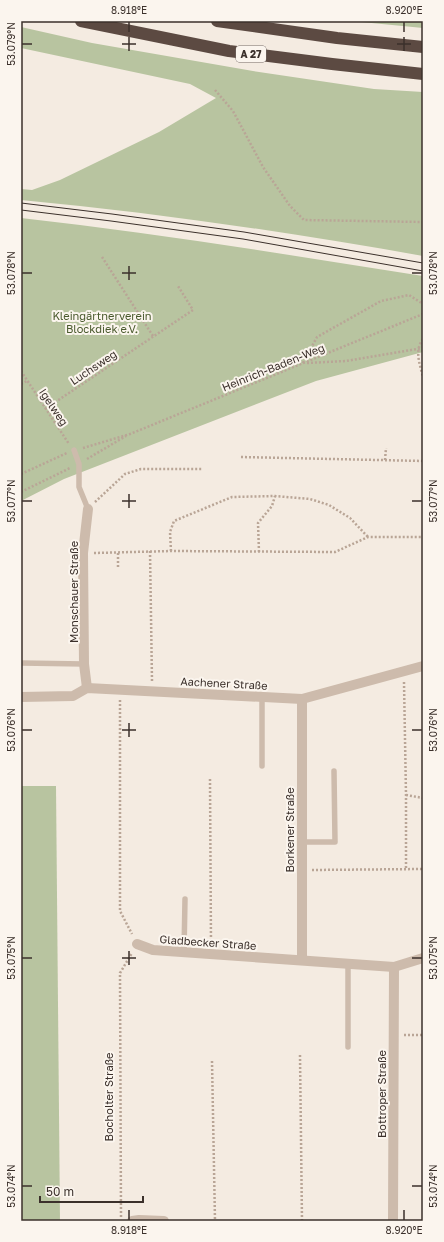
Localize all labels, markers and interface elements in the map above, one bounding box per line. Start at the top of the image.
text: 8.918°E [111,4,147,16]
text: 8.920°E [385,4,423,16]
text: 53.079°N [5,22,17,66]
road number: A 27 [236,46,266,62]
text: 53.078°N [5,251,17,295]
text: 53.078°N [427,251,439,295]
park label: Kleingärtnerverein Blockdiek e.V. [52,309,152,335]
street label: Heinrich-Baden-Weg [220,340,326,394]
street label: Luchsweg [67,347,119,387]
street label: Igelweg [37,386,71,428]
text: 53.077°N [5,480,17,522]
text: 53.077°N [427,480,439,522]
street label: Monschauer Straße [67,541,80,643]
street label: Aachener Straße [180,674,268,692]
text: 53.076°N [5,708,17,752]
text: 53.076°N [427,708,439,752]
street label: Borkener Straße [283,787,296,873]
street label: Gladbecker Straße [159,932,257,952]
text: 53.075°N [5,936,17,980]
text: 53.075°N [427,936,439,980]
street label: Bottroper Straße [375,1050,388,1138]
street label: Bocholter Straße [102,1053,115,1141]
text: 53.074°N [5,1164,17,1208]
text: 53.074°N [427,1164,439,1208]
scale bar [40,1178,143,1204]
text: 50 m [46,1184,74,1199]
text: 8.918°E [111,1224,147,1236]
text: 8.920°E [385,1224,423,1236]

